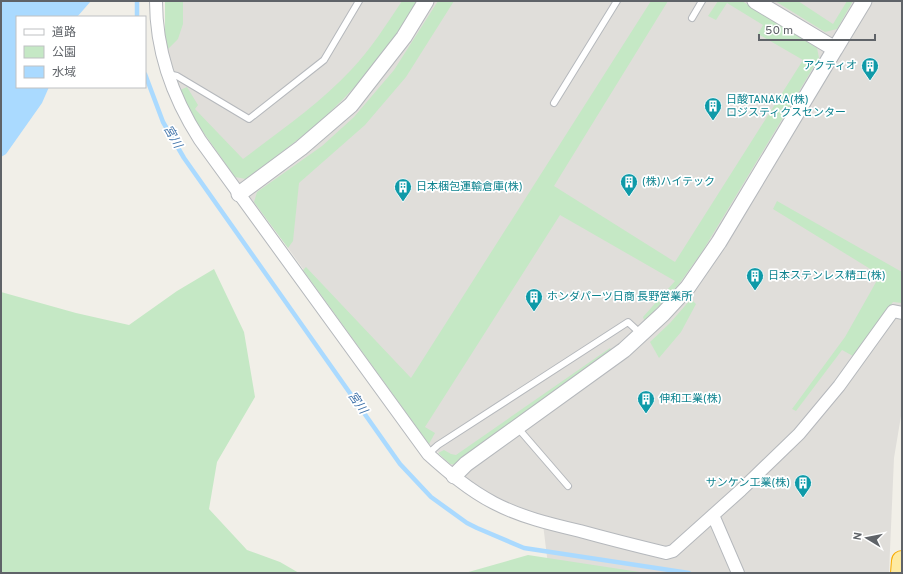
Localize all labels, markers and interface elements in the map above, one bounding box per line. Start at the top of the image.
legend [16,16,146,88]
scale bar [759,16,875,42]
text: 50 m [765,23,793,39]
text: 道路 [52,25,76,41]
text: 公園 [52,45,76,61]
building icon: アクティオ [860,56,880,81]
place label: アクティオ [803,59,857,73]
text: 水域 [52,65,76,81]
place label: 日酸TANAKA(株) ロジスティクスセンター [726,93,846,120]
building icon: 日酸TANAKA(株) ロジスティクスセンター [703,96,723,121]
water label: 宮川 [159,123,186,153]
building icon: (株)ハイテック [619,172,639,197]
place label: (株)ハイテック [642,175,715,189]
building icon: 日本梱包運輸倉庫(株) [393,177,413,202]
place label: 日本梱包運輸倉庫(株) [416,180,523,194]
building icon: 日本ステンレス精工(株) [745,266,765,291]
place label: 日本ステンレス精工(株) [768,269,886,283]
building icon: ホンダパーツ日商 長野営業所 [524,287,544,312]
place label: ホンダパーツ日商 長野営業所 [547,290,693,304]
water label: 宮川 [344,389,372,419]
building icon: 伸和工業(株) [636,389,656,414]
place label: 伸和工業(株) [659,392,722,406]
building icon: サンケン工業(株) [793,473,813,498]
place label: サンケン工業(株) [706,476,790,490]
north arrow [847,518,887,558]
text: N [851,531,866,542]

